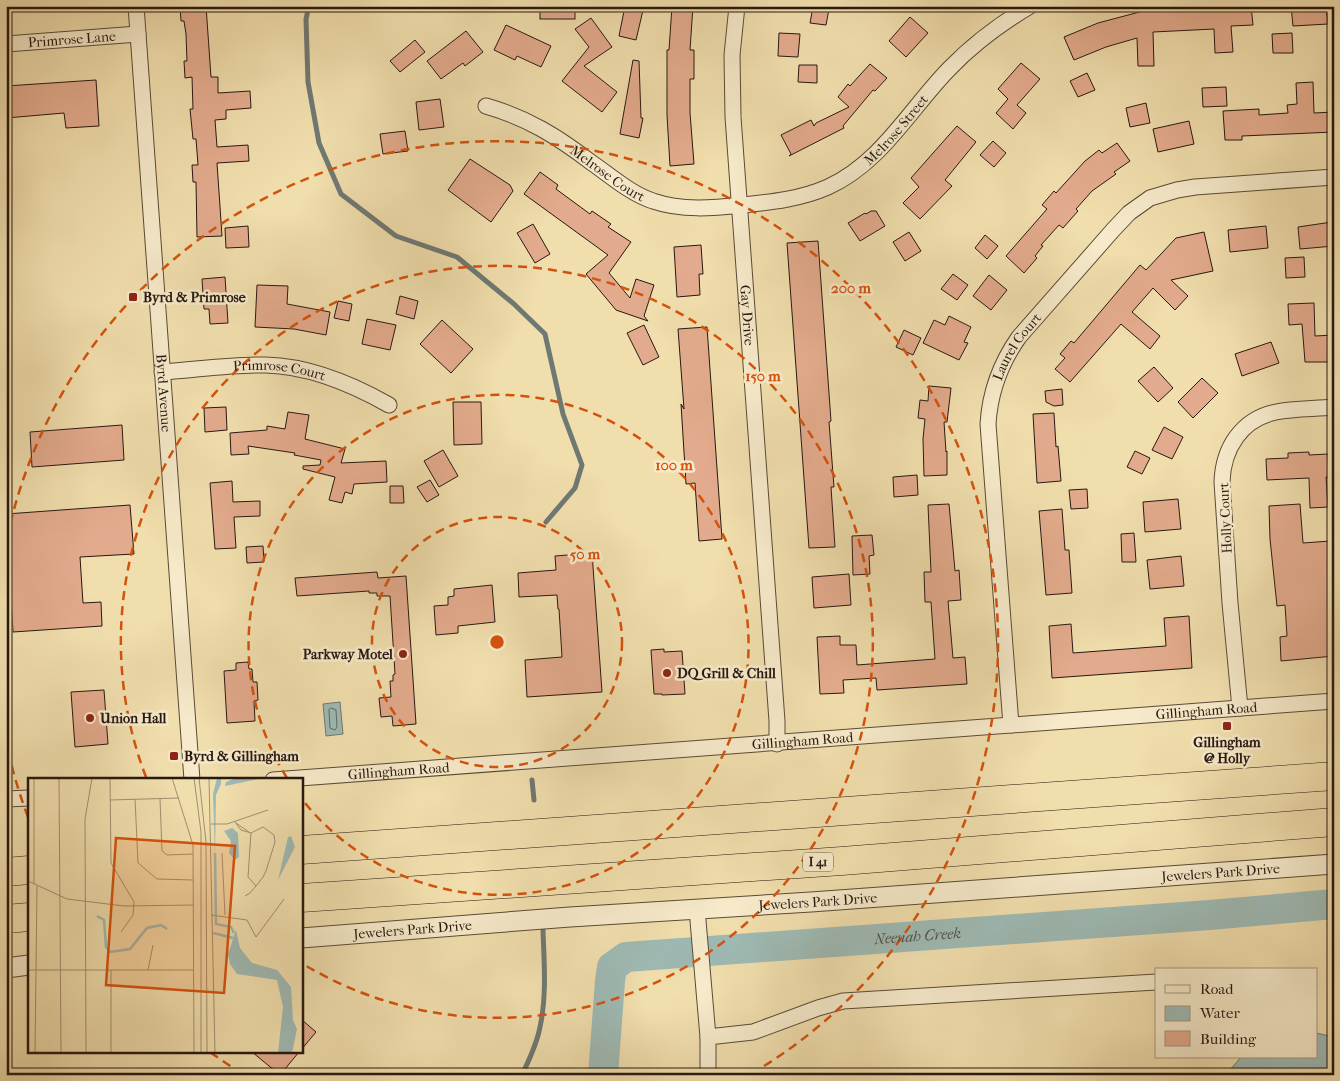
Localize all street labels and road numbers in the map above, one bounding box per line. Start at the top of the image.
street label: Primrose Lane [27,28,117,51]
street label: Melrose Street [861,91,932,169]
street label: Melrose Court [567,142,647,206]
street label: Gay Drive [736,284,758,346]
street label: Laurel Court [989,310,1045,383]
street label: Byrd Avenue [152,353,175,433]
street label: Primrose Court [232,357,328,385]
street label: Holly Court [1215,482,1236,554]
street label: Gillingham Road [1155,699,1258,723]
street label: Gillingham Road [751,729,854,753]
street label: Gillingham Road [347,759,450,783]
road number: I 41 [803,852,833,872]
street label: Jewelers Park Drive [1160,860,1281,886]
street label: Jewelers Park Drive [757,889,878,914]
street label: Jewelers Park Drive [352,917,473,943]

